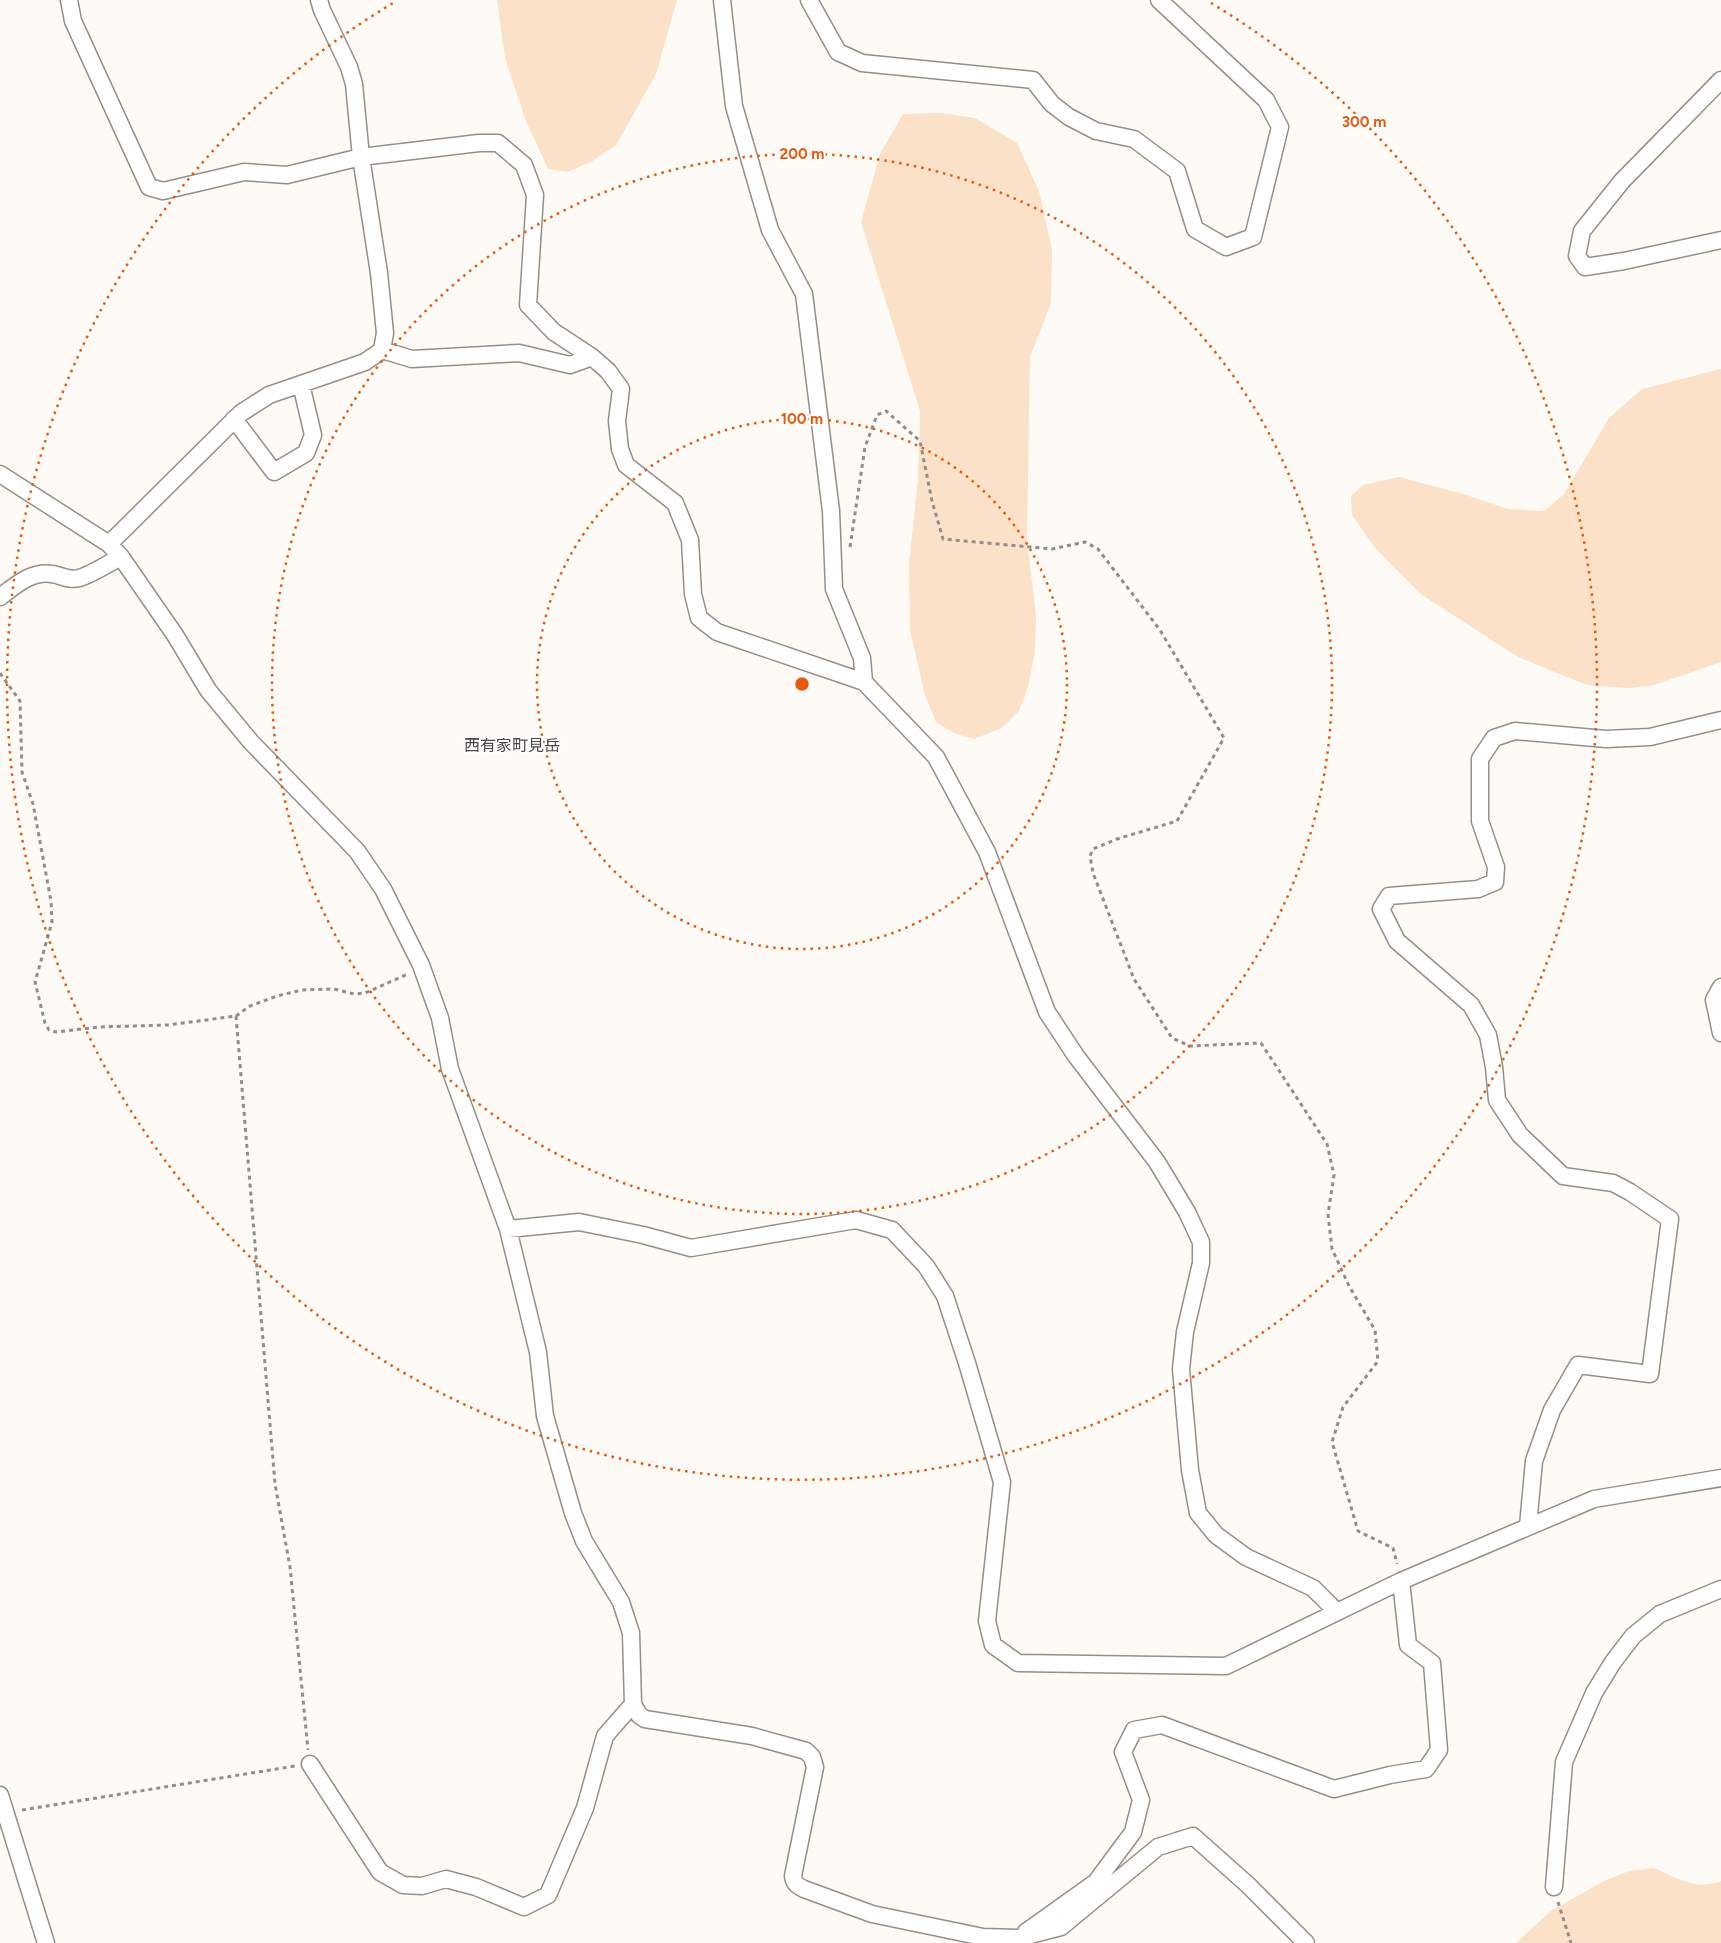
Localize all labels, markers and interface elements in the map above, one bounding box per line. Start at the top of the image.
text: 300 m [1342,113,1386,131]
text: 200 m [780,145,824,163]
text: 100 m [781,410,823,428]
centre of rings [793,675,811,693]
district label: 西有家町見岳 [464,736,560,755]

